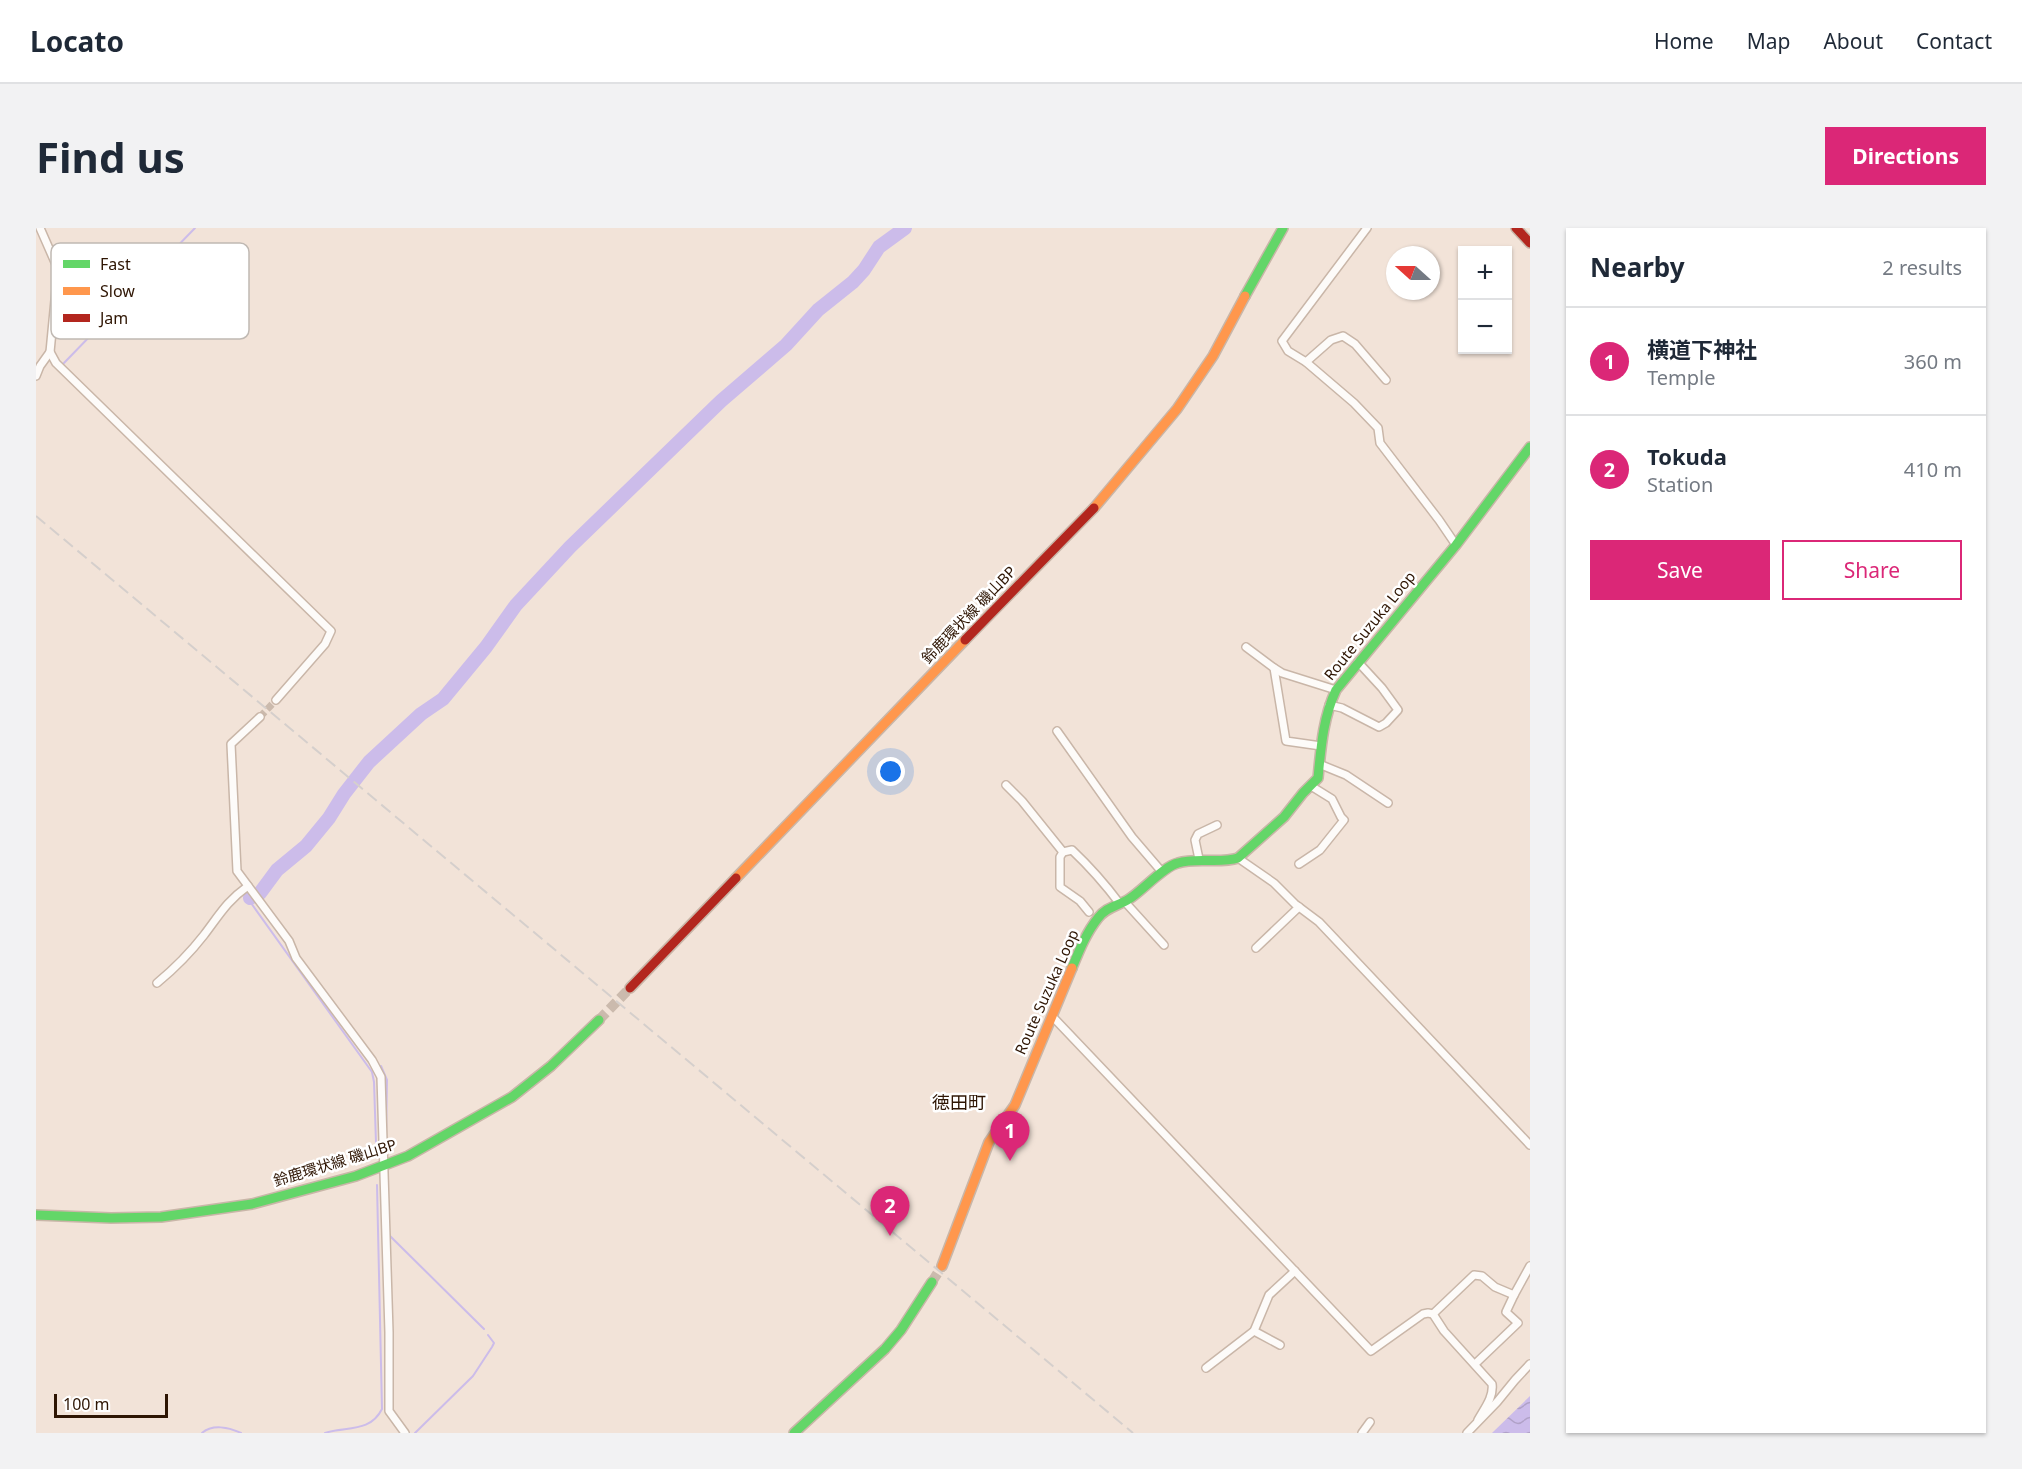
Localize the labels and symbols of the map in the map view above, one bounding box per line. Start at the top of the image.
legend [51,243,249,339]
north arrow [1386,246,1440,300]
text: Fast [100,253,131,275]
text: Slow [100,280,135,302]
text: Jam [98,307,128,329]
street label: 鈴鹿環状線 磯山BP [917,561,1020,667]
street label: Route Suzuka Loop [1319,567,1419,684]
your location [876,757,905,786]
street label: Route Suzuka Loop [1010,926,1083,1057]
district label: 徳田町 [932,1090,986,1114]
pin: 1 [990,1112,1030,1161]
street label: 鈴鹿環状線 磯山BP [271,1134,399,1190]
pin: 2 [870,1186,910,1236]
scale bar [54,1391,168,1418]

